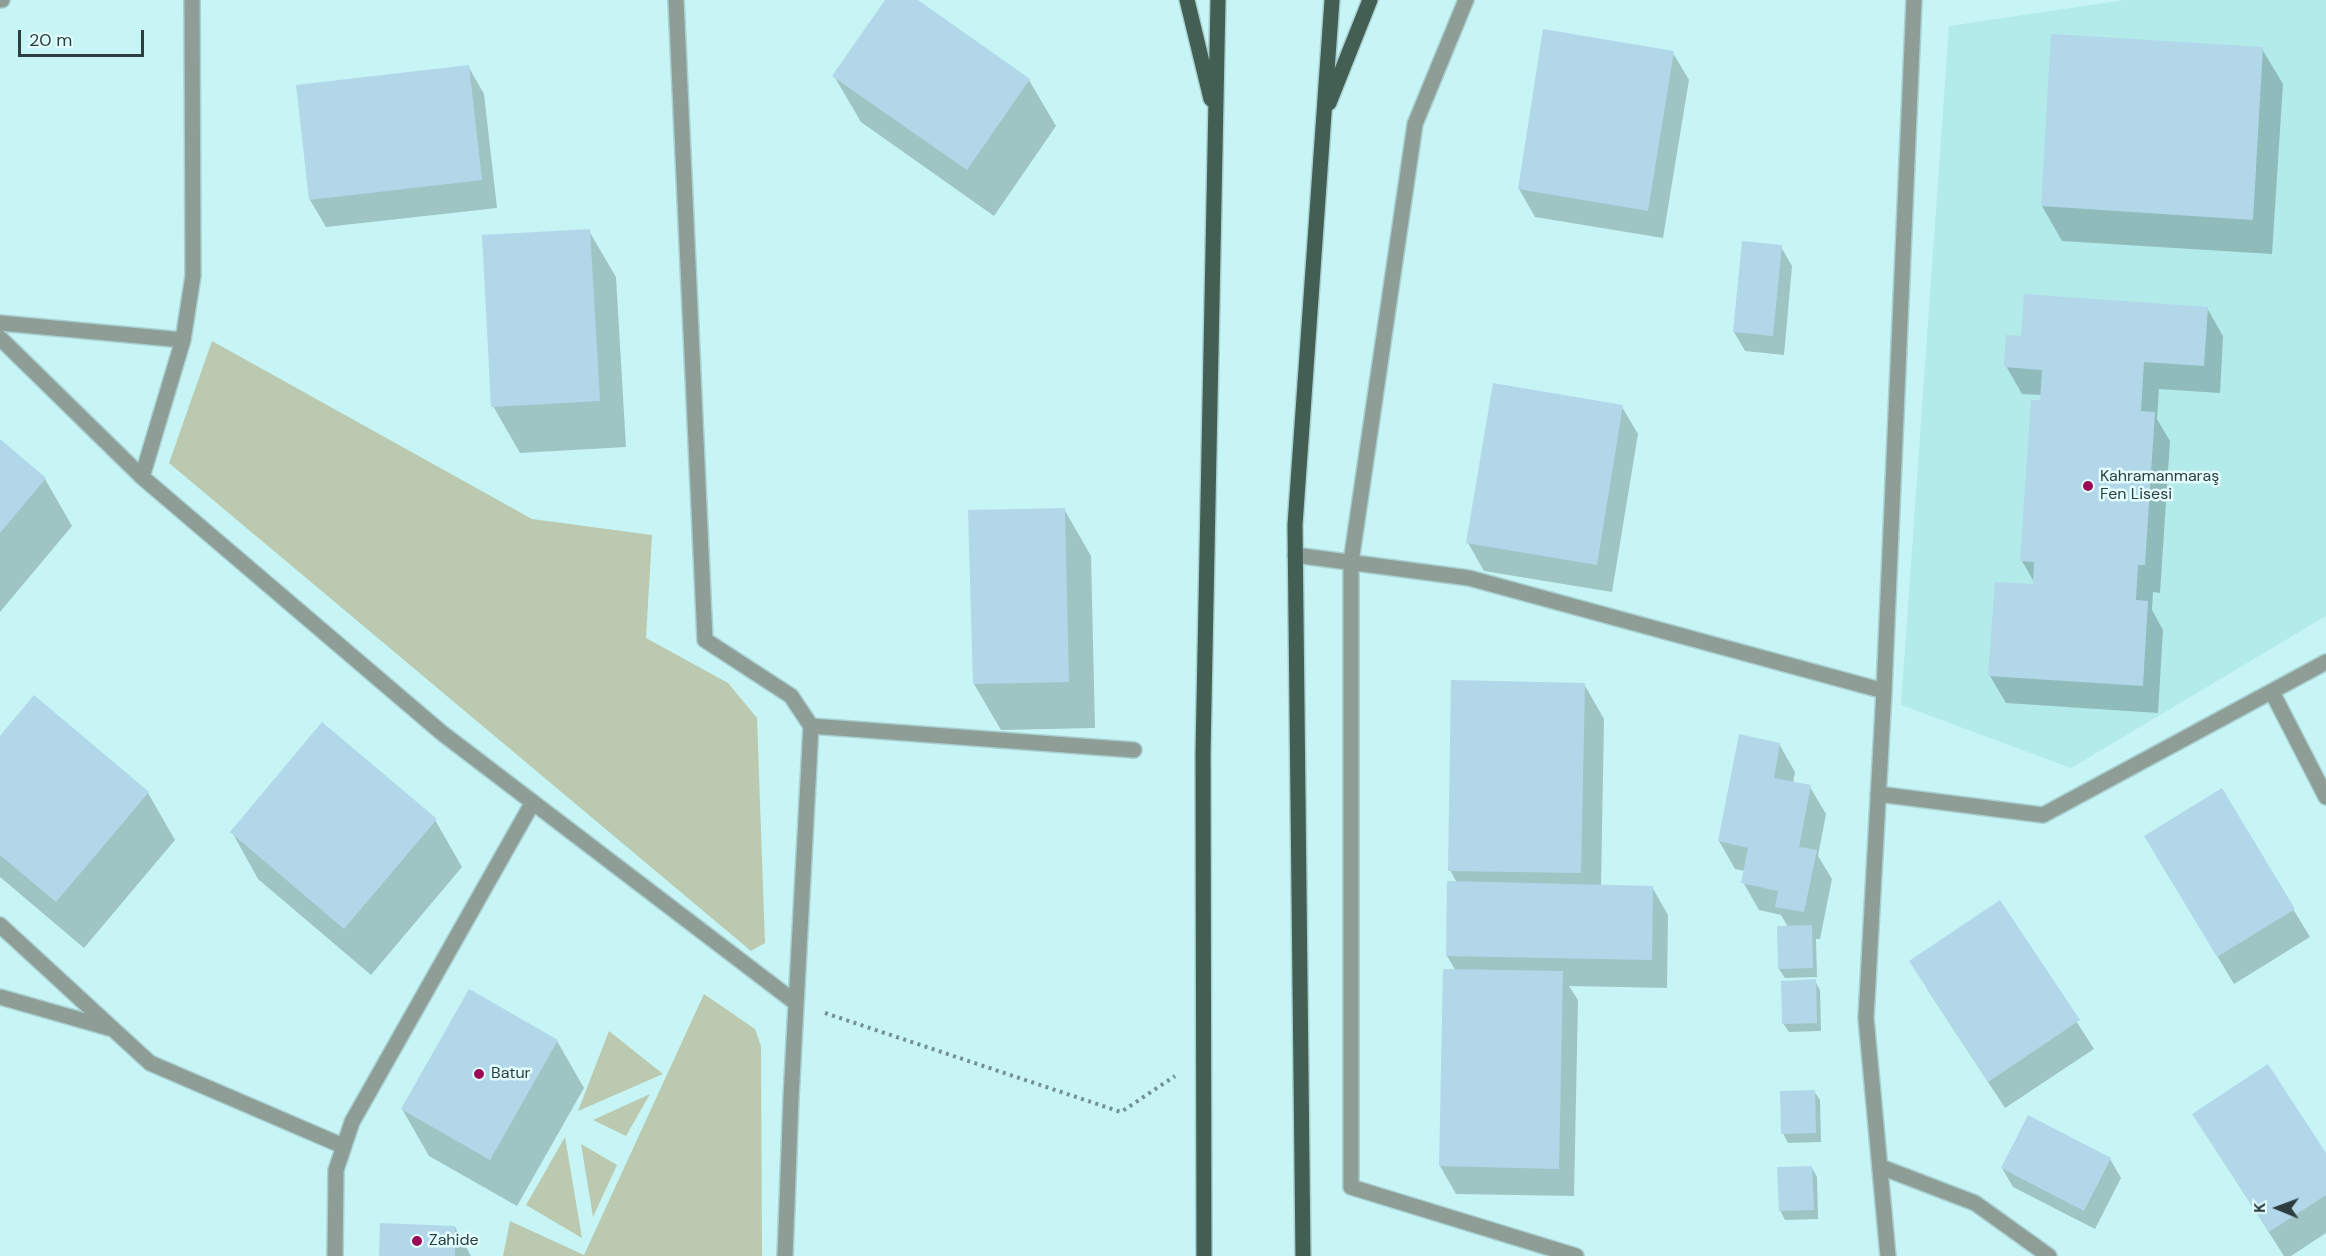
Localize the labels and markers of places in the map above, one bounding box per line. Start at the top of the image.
place label: Kahramanmaraş Fen Lisesi [2100,467,2219,505]
marker: Kahramanmaraş Fen Lisesi [2081,479,2095,493]
place label: Batur [491,1064,530,1084]
marker: Batur [472,1067,486,1081]
place label: Zahide [429,1231,479,1251]
marker: Zahide [410,1234,424,1248]

